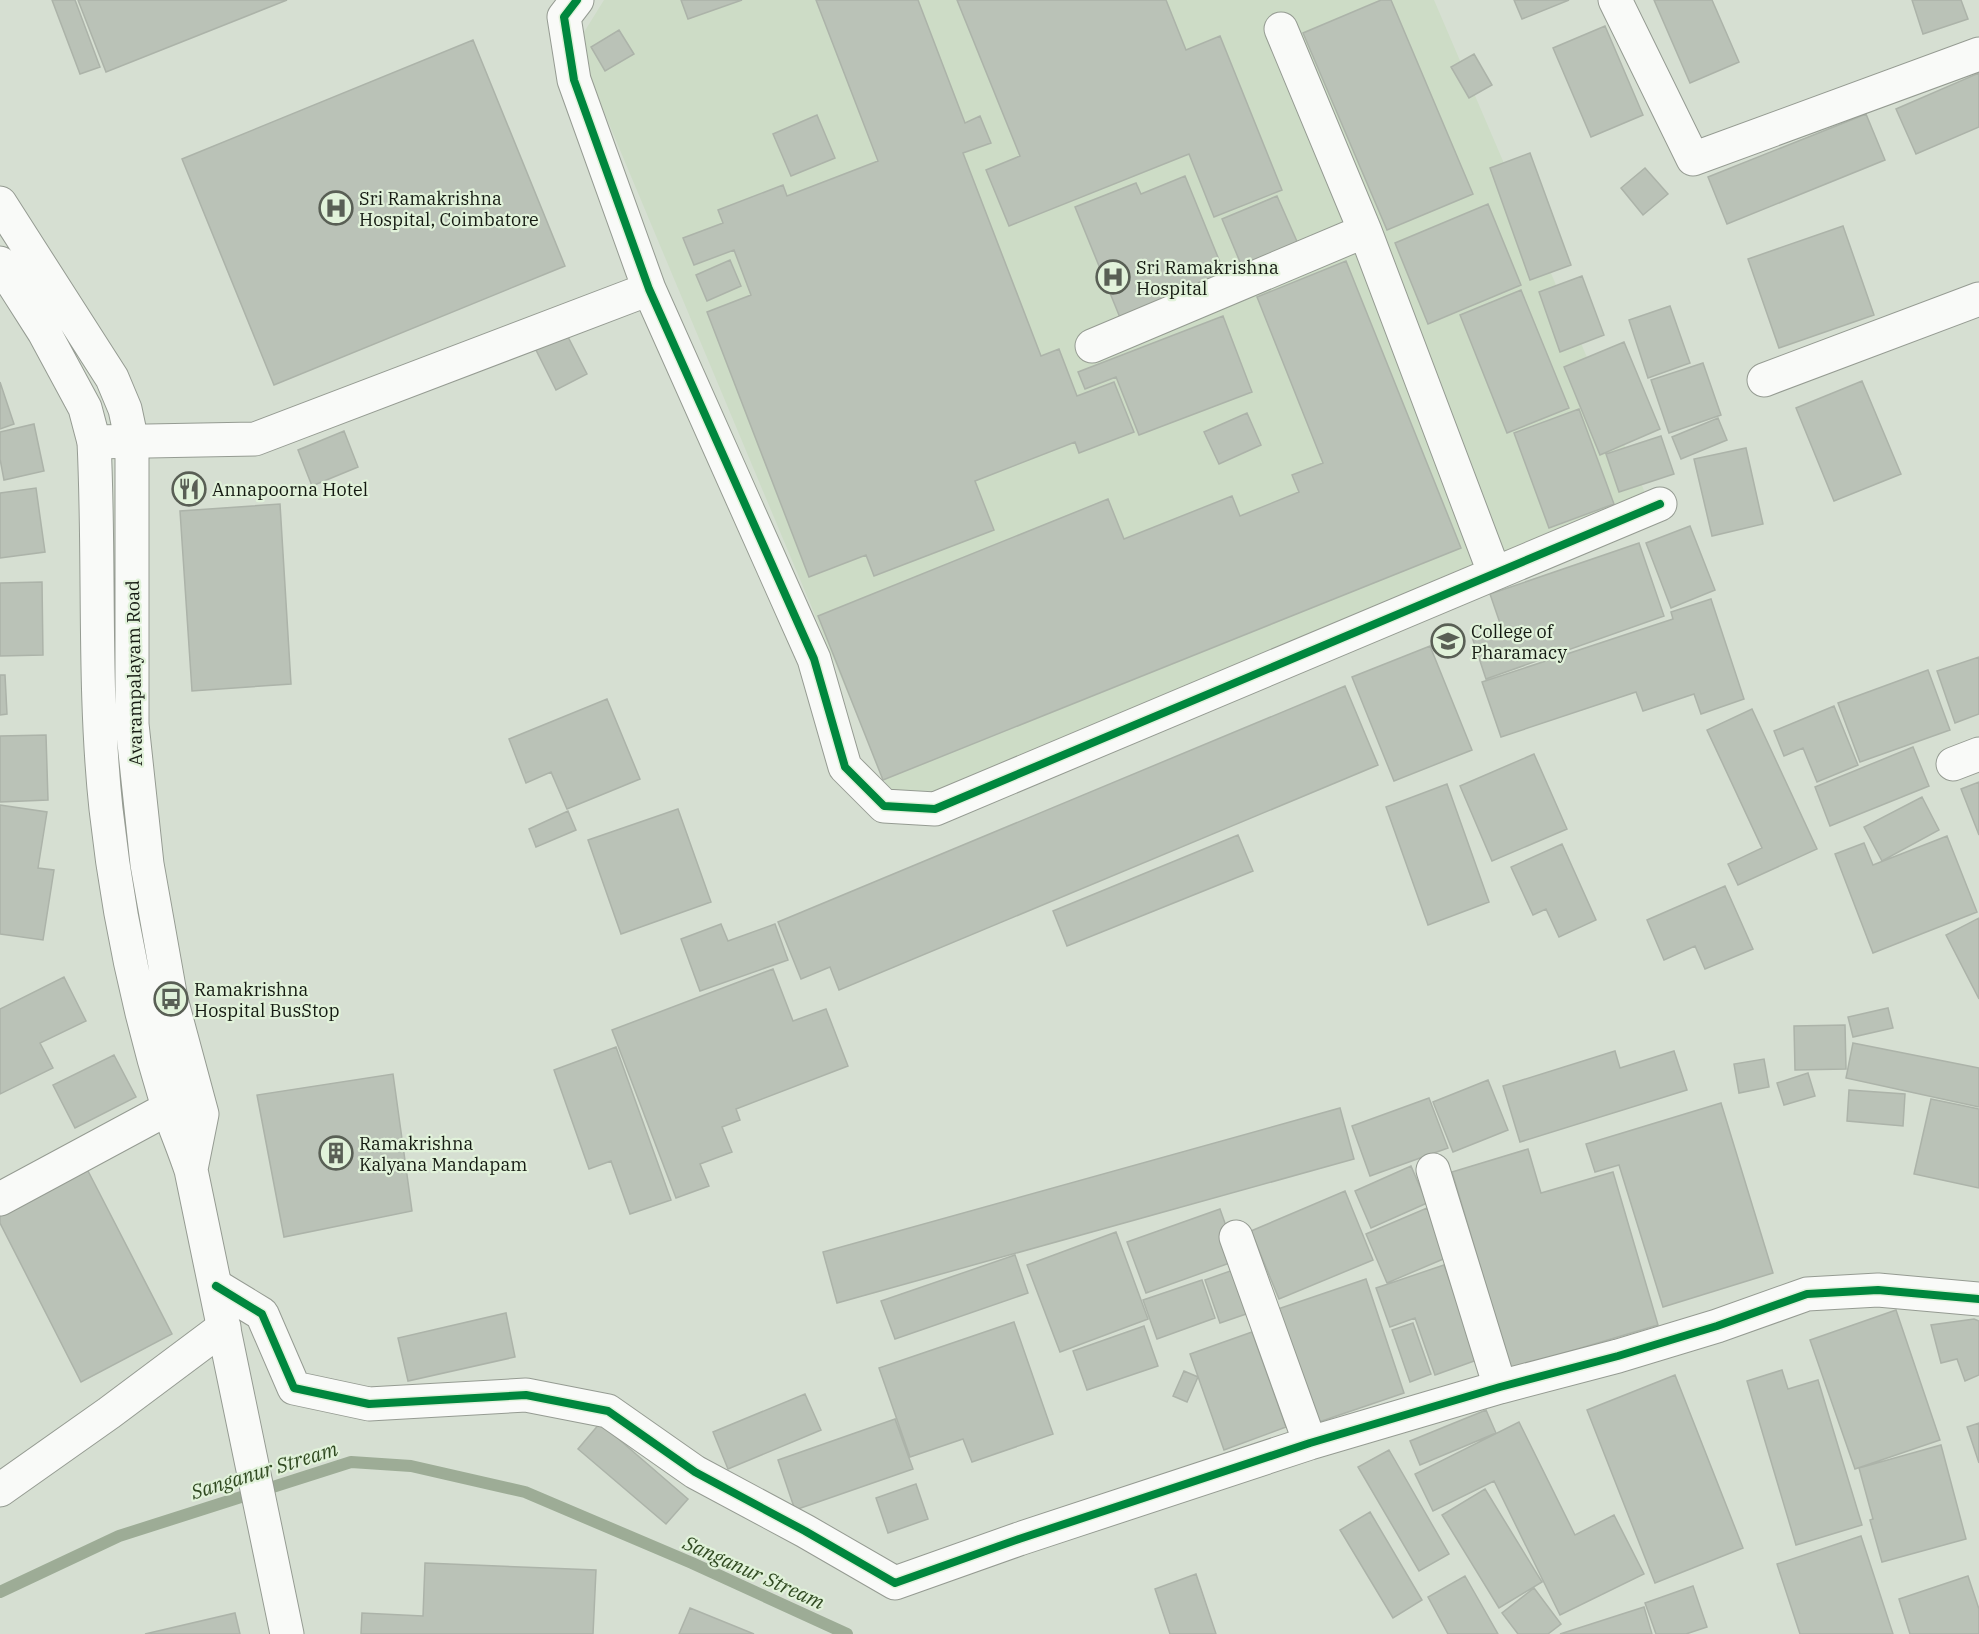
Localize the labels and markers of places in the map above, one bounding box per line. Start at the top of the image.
place label: Sri Ramakrishna Hospital, Coimbatore [359,187,539,231]
hospital icon: Sri Ramakrishna Hospital, Coimbatore [318,190,354,226]
place label: Sri Ramakrishna Hospital [1136,256,1279,300]
hospital icon: Sri Ramakrishna Hospital [1095,259,1131,295]
restaurant icon: Annapoorna Hotel [171,471,207,507]
place label: Annapoorna Hotel [212,478,368,501]
place label: College of Pharamacy [1471,620,1567,664]
school or university icon: College of Pharamacy [1430,623,1466,659]
place label: Ramakrishna Hospital BusStop [194,978,340,1022]
bus stop icon: Ramakrishna Hospital BusStop [153,981,189,1017]
place label: Ramakrishna Kalyana Mandapam [359,1132,527,1176]
building icon: Ramakrishna Kalyana Mandapam [318,1135,354,1171]

